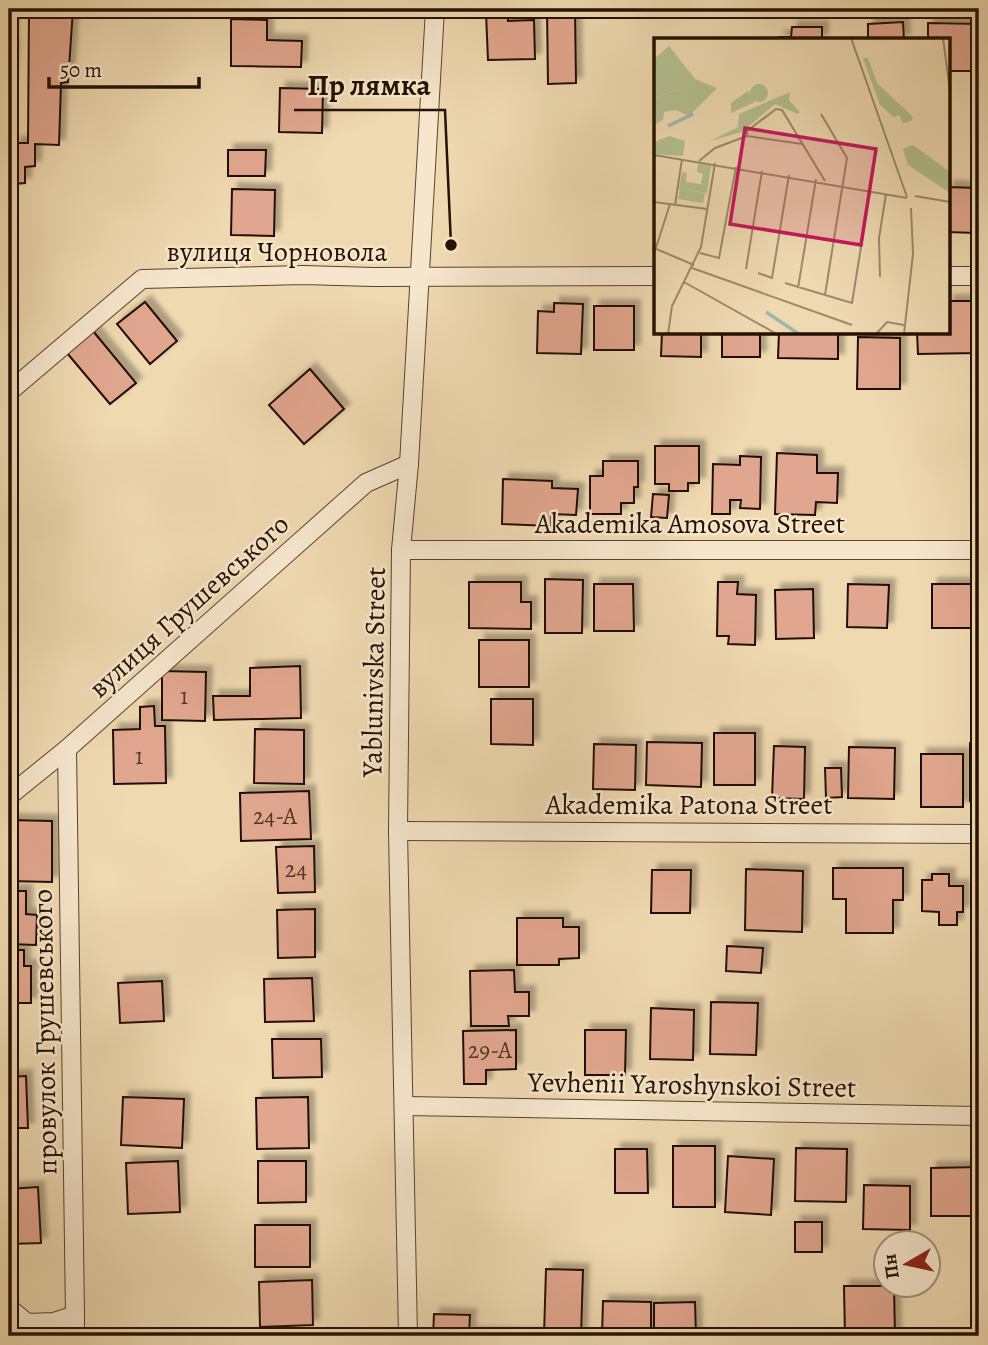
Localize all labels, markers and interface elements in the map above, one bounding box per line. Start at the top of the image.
inset map [654,38,950,334]
scale bar [49,46,200,90]
text: 50 m [60,56,102,84]
callout: Пр лямка [294,59,445,110]
text: Пр лямка [307,65,431,105]
street label: вулиця Чорновола [167,233,387,271]
street label: Akademika Amosova Street [534,505,845,543]
street label: вулиця Грушевського [80,506,298,706]
street label: Yablunivska Street [353,566,395,779]
house number: 1 [180,680,188,712]
house number: 1 [135,740,143,772]
street label: Akademika Patona Street [545,786,832,824]
house number: 24-А [253,800,298,832]
house number: 24 [285,853,307,885]
street label: провулок Грушевського [24,889,66,1175]
house number: 29-А [468,1034,513,1066]
street label: Yevhenii Yaroshynskoi Street [527,1063,856,1107]
north arrow [872,1230,942,1300]
text: Пн [876,1252,906,1281]

